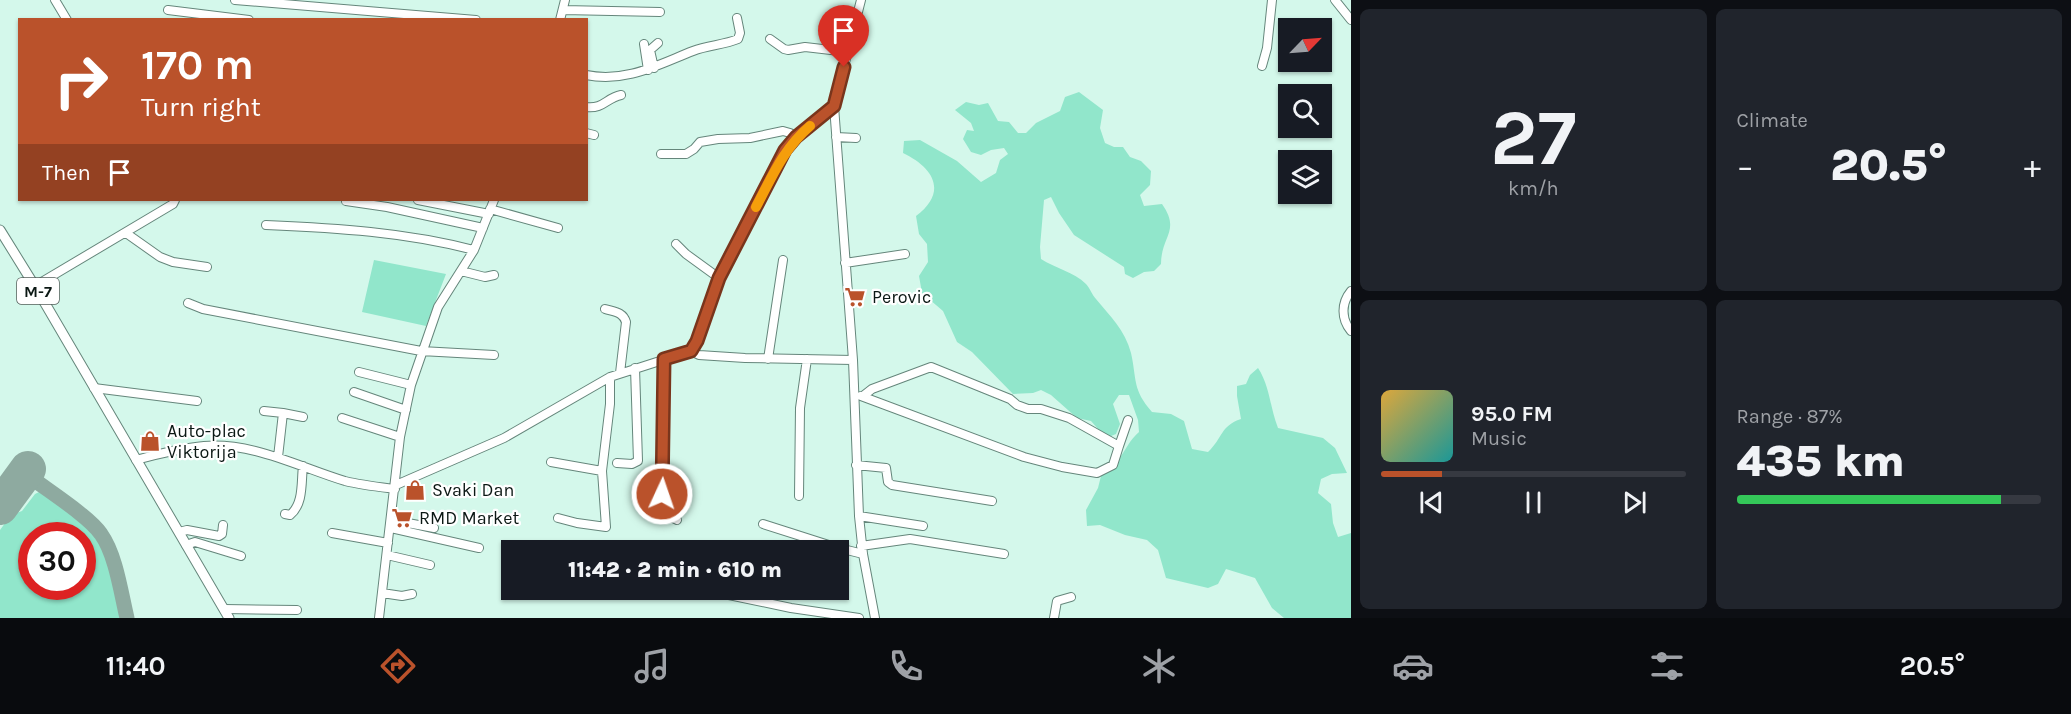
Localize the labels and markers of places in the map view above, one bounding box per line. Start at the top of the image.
pin [818,5,869,67]
supermarket icon: Perovic [843,285,867,309]
place label: Perovic [872,286,931,308]
place label: Auto-plac Viktorija [167,420,246,463]
shop icon: Auto-plac Viktorija [138,429,162,453]
shop icon: Svaki Dan [403,478,427,502]
place label: Svaki Dan [432,479,514,501]
supermarket icon: RMD Market [390,506,414,530]
place label: RMD Market [419,507,519,529]

